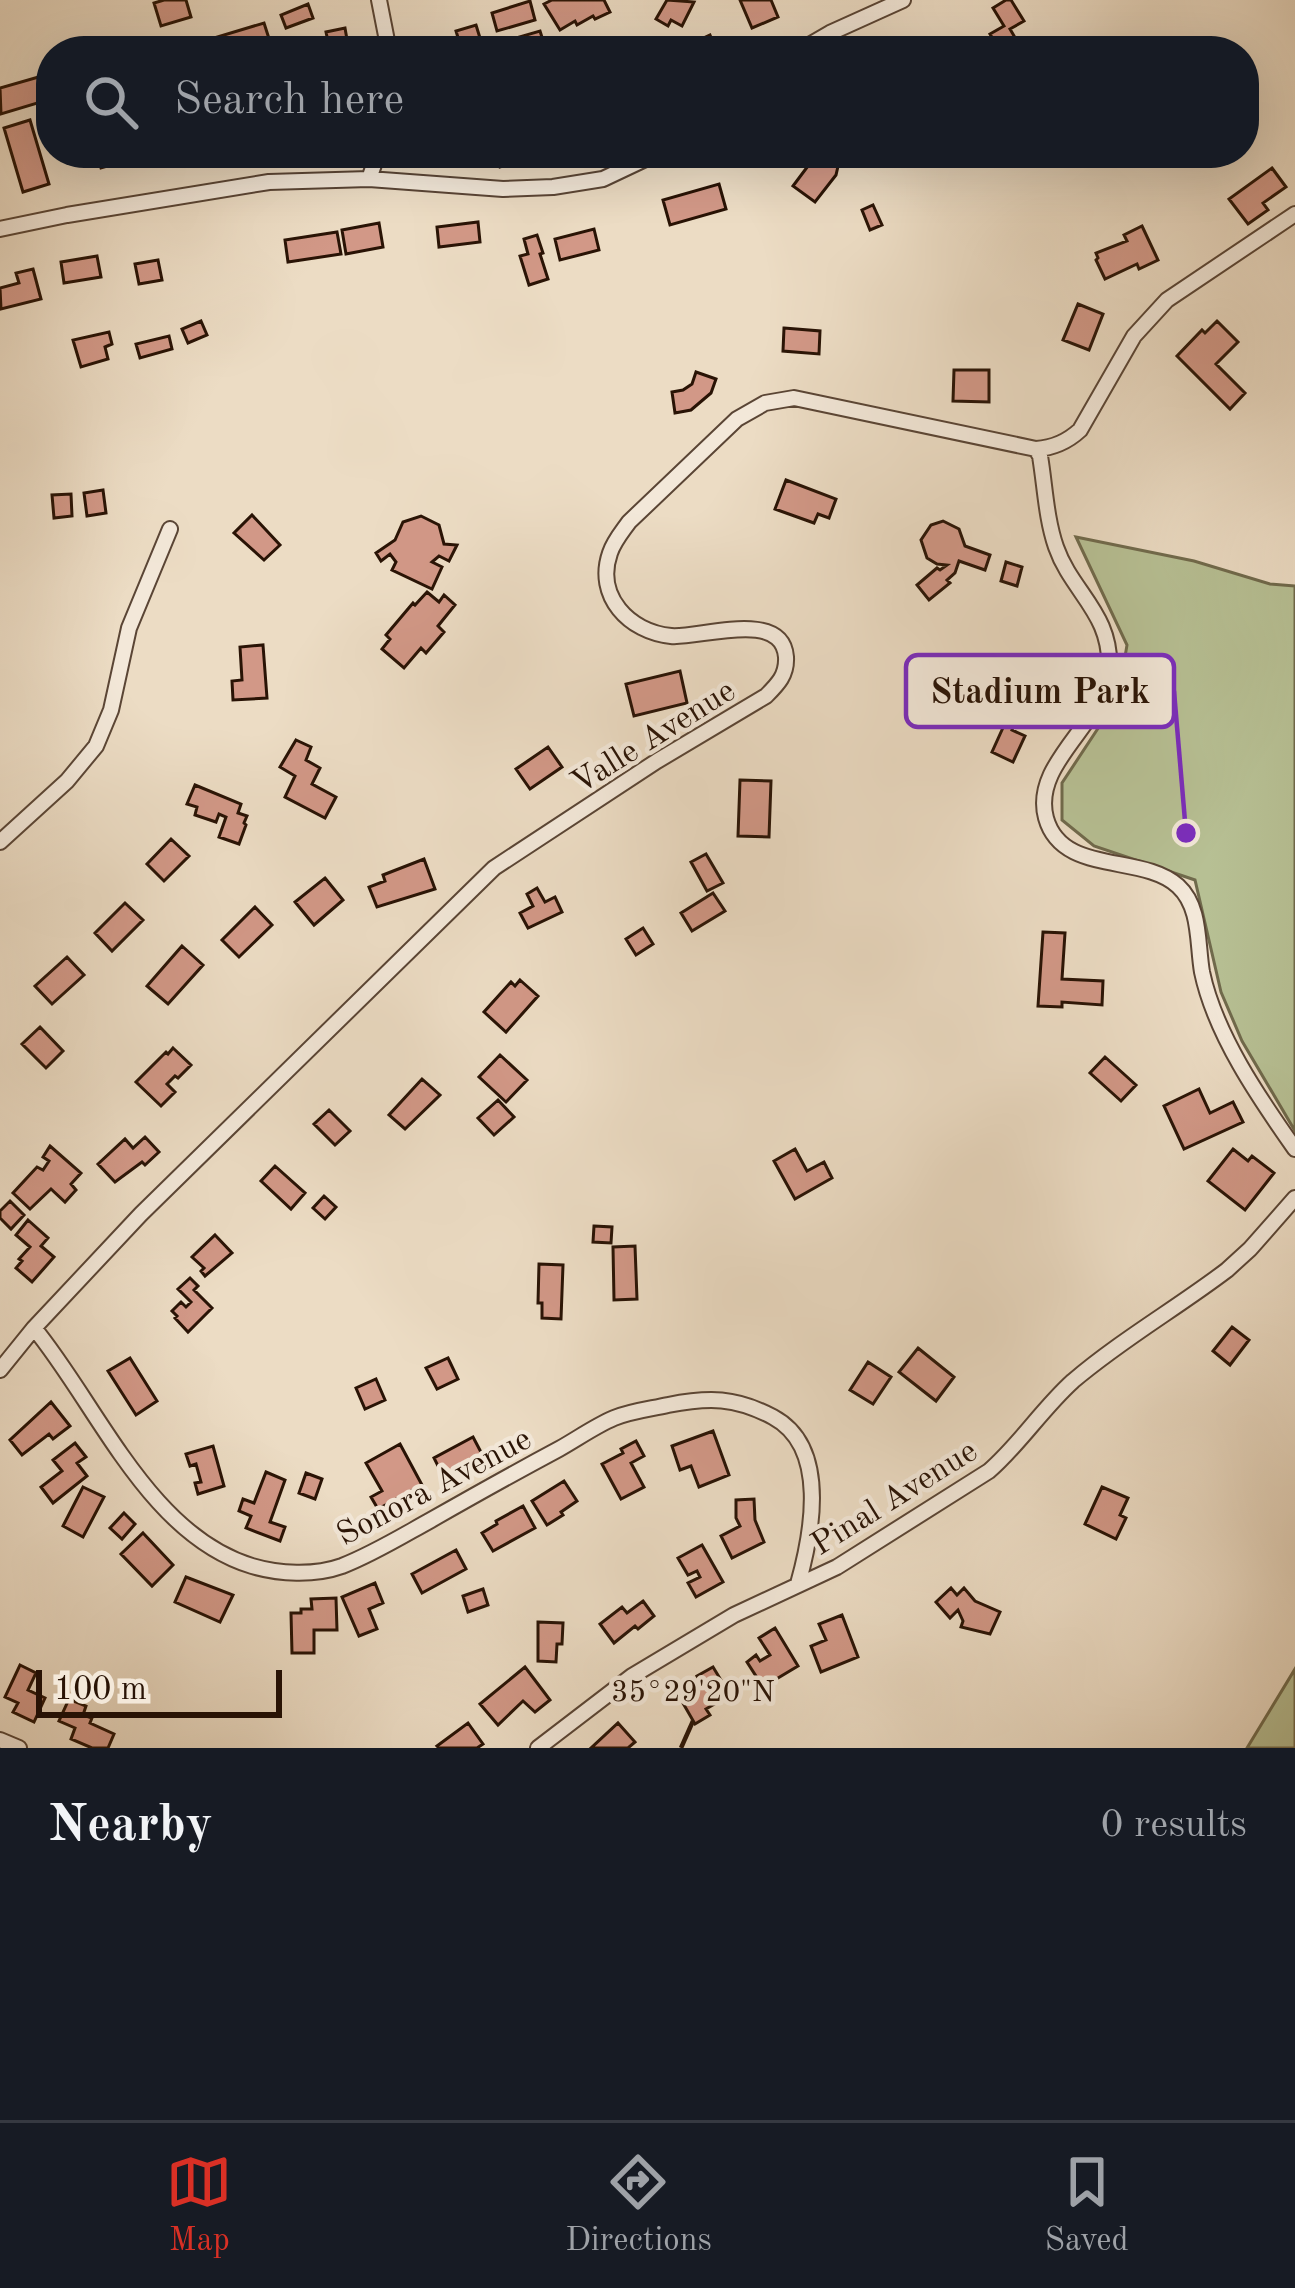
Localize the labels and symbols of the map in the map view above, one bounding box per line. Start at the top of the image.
callout: Stadium Park [906,655,1174,727]
street label: Valle Avenue [566,675,742,801]
text: Stadium Park [930,676,1150,712]
street label: Sonora Avenue [332,1423,537,1553]
street label: Pinal Avenue [806,1435,984,1563]
scale bar [36,1664,282,1717]
text: 35°29'20"N [611,1678,775,1708]

